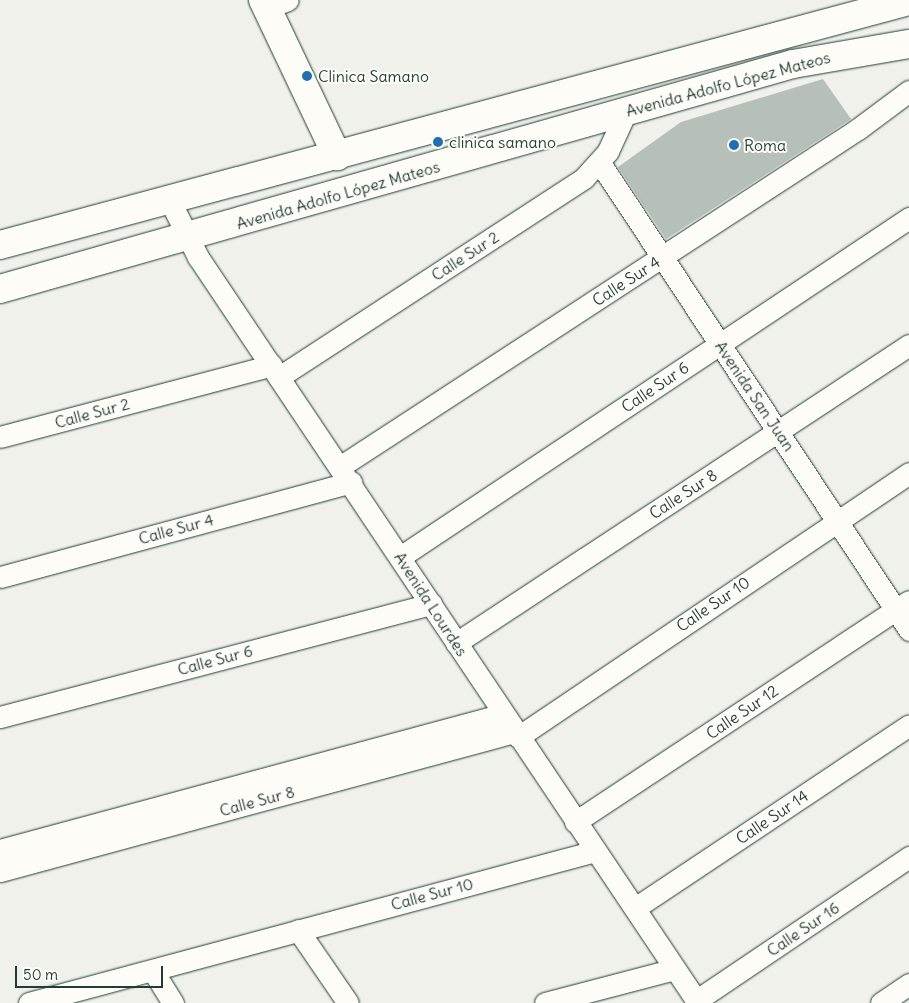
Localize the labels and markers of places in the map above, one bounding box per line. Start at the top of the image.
place label: Clinica Samano [318,66,429,86]
marker: Clinica Samano [300,69,314,83]
place label: clinica samano [449,132,556,152]
marker: clinica samano [431,135,445,149]
place label: Roma [744,135,786,155]
marker: Roma [728,139,740,151]

